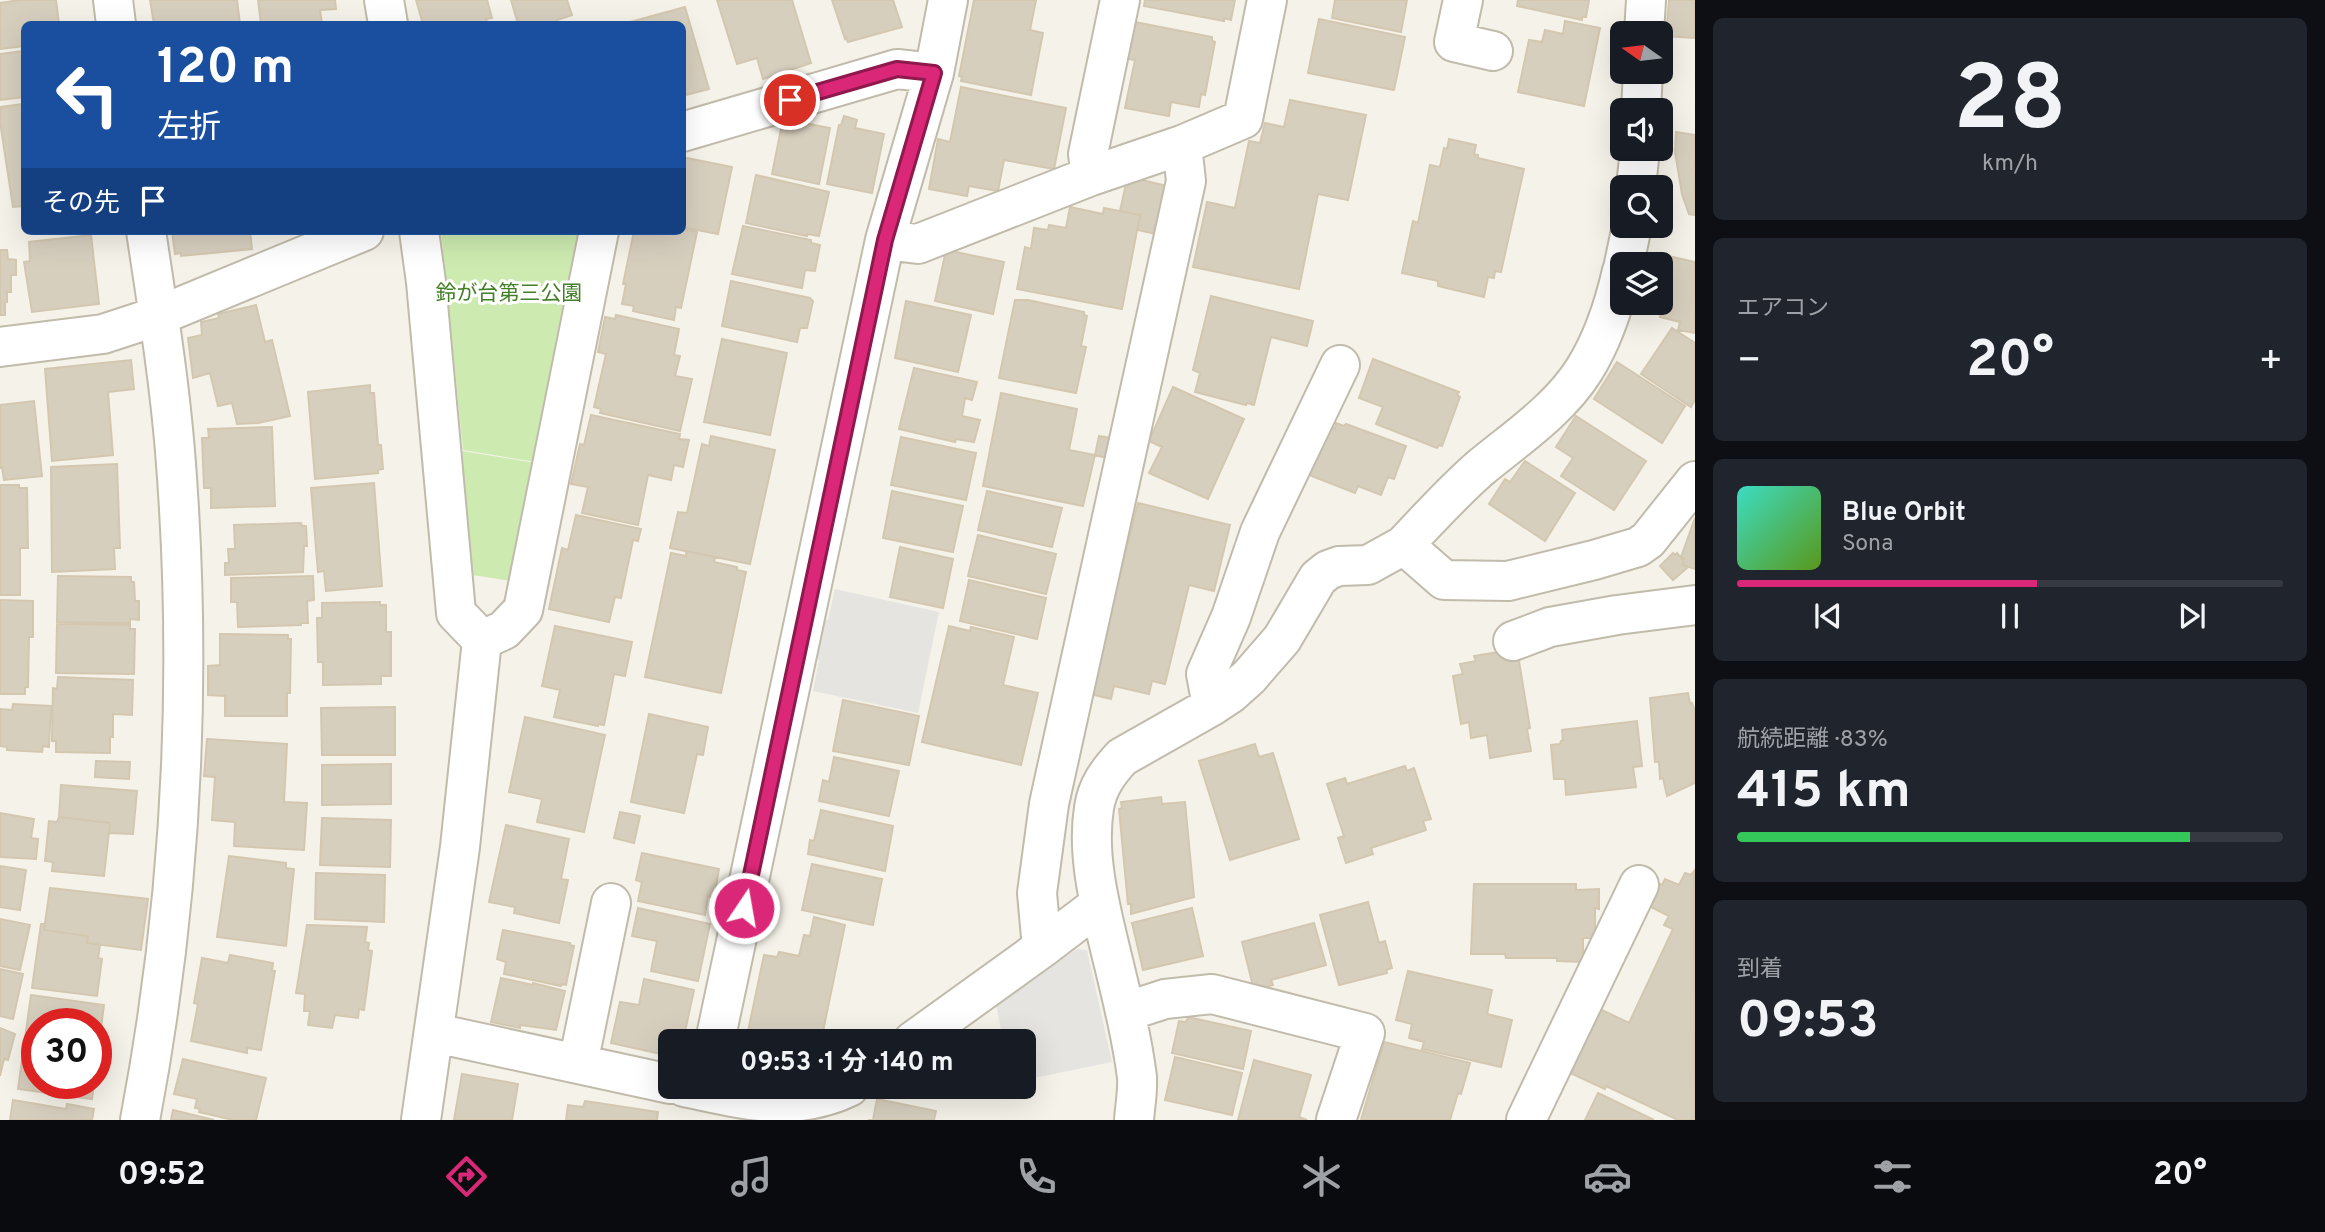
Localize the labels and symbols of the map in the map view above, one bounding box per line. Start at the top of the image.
north arrow [1610,21,1673,84]
pin [760,70,820,130]
park label: 鈴が台第三公園 [436,281,583,308]
position arrow [707,871,781,945]
speed limit sign: 30 [21,1008,112,1099]

